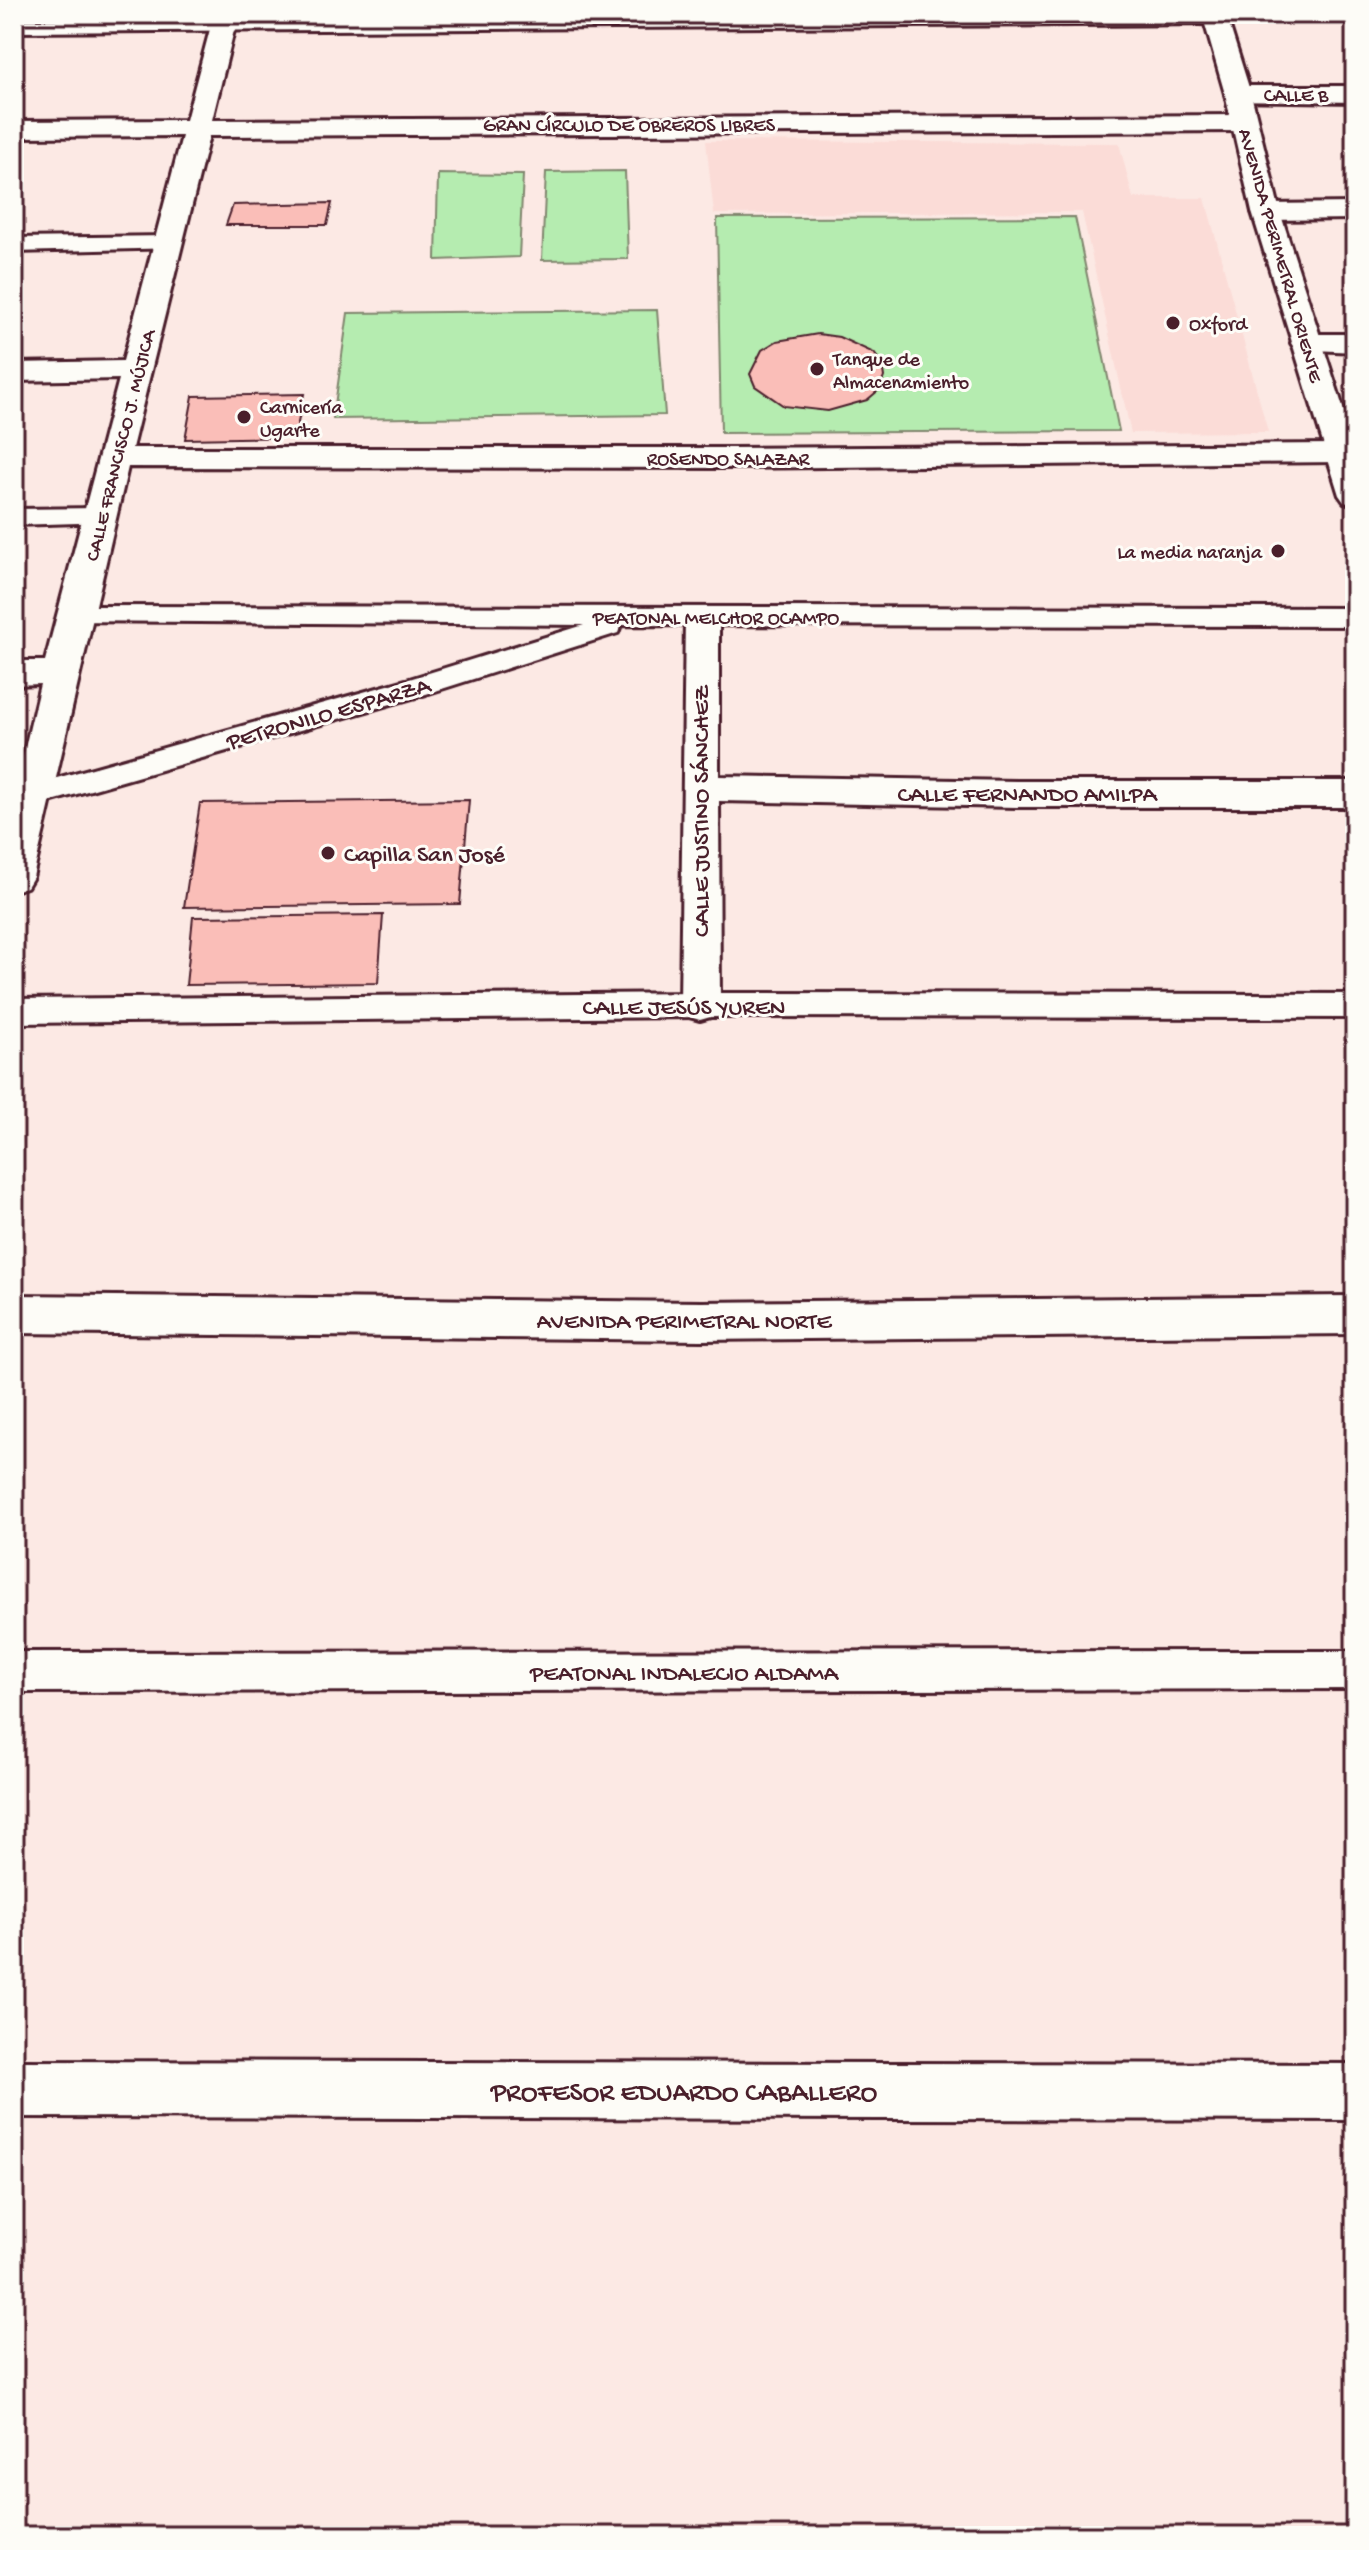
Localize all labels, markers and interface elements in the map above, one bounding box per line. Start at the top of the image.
street label: CALLE B [1264,86,1329,109]
street label: GRAN CÍRCULO DE OBREROS LIBRES [483,115,776,139]
street label: AVENIDA PERIMETRAL ORIENTE [1231,126,1326,387]
marker: Oxford [1164,314,1182,332]
place label: Oxford [1189,315,1249,338]
street label: CALLE FRANCISCO J. MÚJICA [82,326,163,564]
place label: Tanque de Almacenamiento [832,350,969,396]
marker: Tanque de Almacenamiento [808,360,826,378]
place label: Carnicería Ugarte [260,398,343,444]
marker: Carnicería Ugarte [235,408,253,426]
street label: ROSENDO SALAZAR [647,450,811,473]
marker: La media naranja [1269,542,1287,560]
place label: La media naranja [1117,543,1263,566]
street label: PEATONAL MELCHOR OCAMPO [592,609,839,632]
street label: PETRONILO ESPARZA [223,672,436,759]
street label: CALLE JUSTINO SÁNCHEZ [689,685,718,937]
street label: CALLE FERNANDO AMILPA [897,782,1158,811]
place label: Capilla San José [344,842,505,871]
marker: Capilla San José [319,844,337,862]
street label: CALLE JESÚS YUREN [582,995,786,1024]
street label: AVENIDA PERIMETRAL NORTE [537,1309,832,1338]
street label: PEATONAL INDALECIO ALDAMA [529,1661,840,1690]
street label: PROFESOR EDUARDO CABALLERO [490,2078,877,2111]

